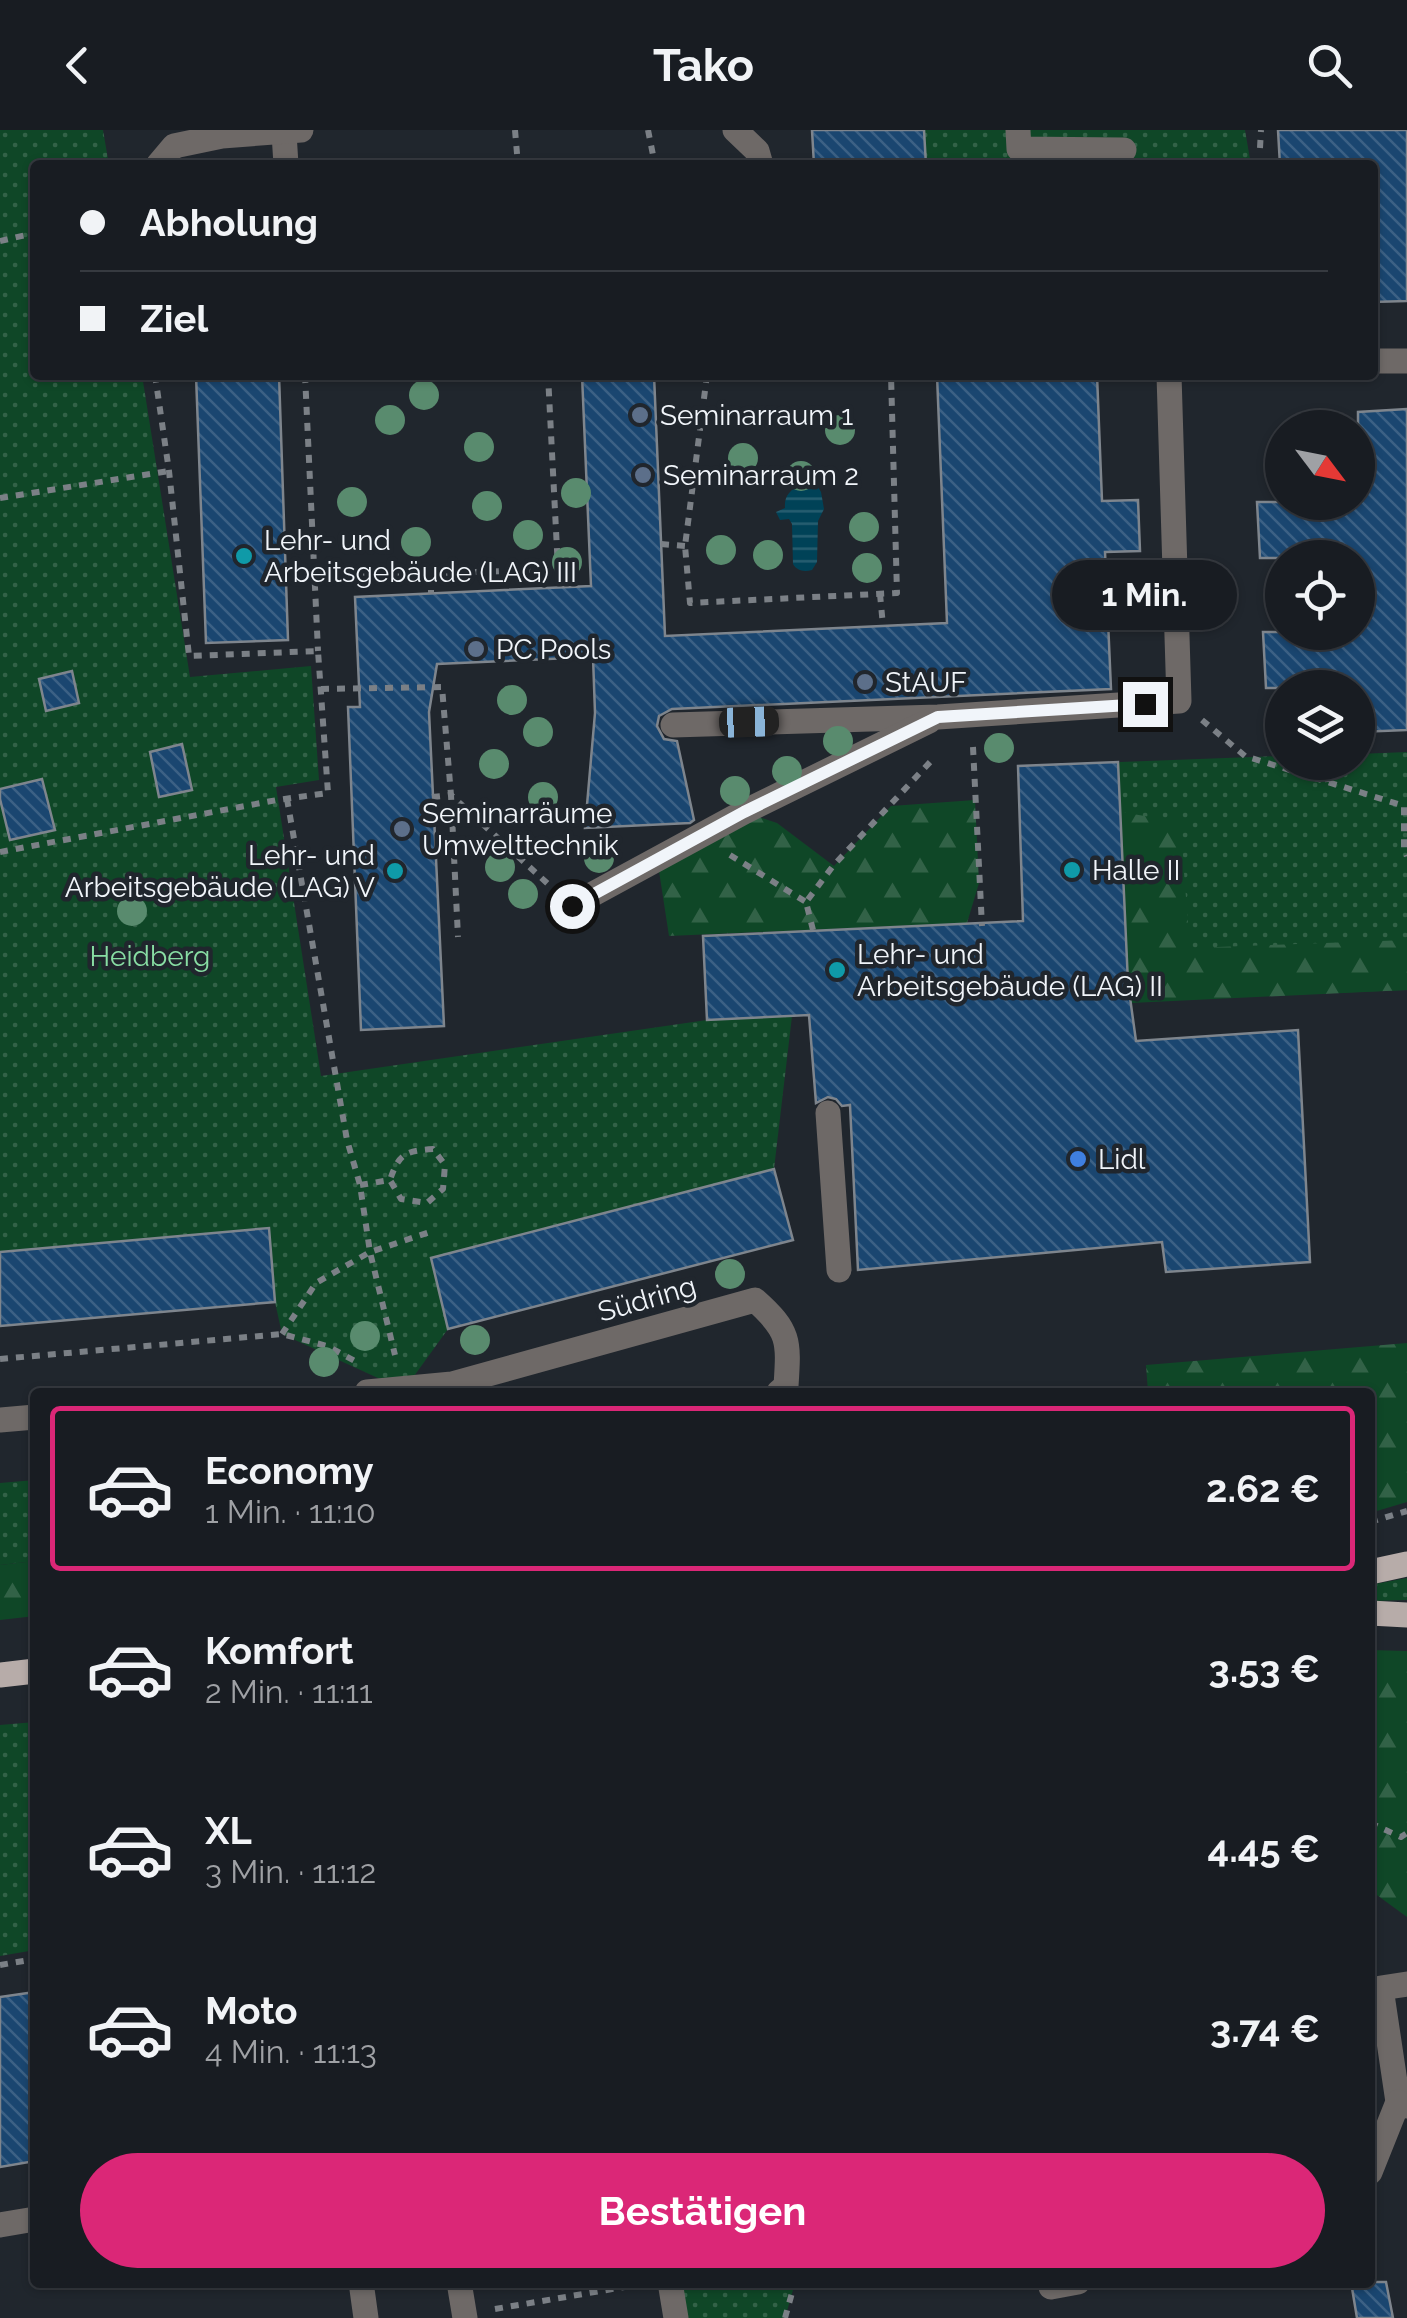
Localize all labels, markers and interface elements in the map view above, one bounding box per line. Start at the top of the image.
icon: back [50,38,105,93]
icon: search [1302,38,1357,93]
text: Tako [653,39,754,92]
text: Abholung [140,200,318,245]
text: Ziel [140,296,208,341]
place label: Seminarraum 1 [660,399,853,432]
marker: Seminarraum 1 [629,404,651,426]
north arrow [1265,410,1375,520]
map controls [1265,410,1375,780]
place label: Seminarraum 2 [663,459,859,492]
marker: Seminarraum 2 [632,464,654,486]
place label: Lehr- und Arbeitsgebäude (LAG) III [264,524,577,589]
button: locate [1265,540,1375,650]
marker: Lehr- und Arbeitsgebäude (LAG) III [233,545,255,567]
callout: 1 Min. [1052,559,1238,629]
text: 1 Min. [1102,576,1187,613]
place label: PC Pools [496,633,611,666]
marker: PC Pools [465,638,487,660]
place label: StAUF [885,666,967,699]
button: layers [1265,670,1375,780]
marker: StAUF [854,671,876,693]
route end [1123,682,1168,727]
car [718,706,780,738]
place label: Seminarräume Umwelttechnik [422,797,619,862]
marker: Seminarräume Umwelttechnik [391,818,413,840]
place label: Lehr- und Arbeitsgebäude (LAG) V [65,839,375,904]
place label: Halle II [1092,854,1180,887]
marker: Halle II [1061,859,1083,881]
marker: Lehr- und Arbeitsgebäude (LAG) V [384,860,406,882]
route start [550,884,595,929]
place label: Lehr- und Arbeitsgebäude (LAG) II [857,938,1163,1003]
park label: Heidberg [90,940,210,973]
marker: Lehr- und Arbeitsgebäude (LAG) II [826,959,848,981]
place label: Lidl [1098,1143,1146,1176]
marker: Lidl [1067,1148,1089,1170]
street label: Südring [594,1269,700,1329]
icon: car [85,1444,175,1534]
text: Economy [205,1448,374,1493]
text: 2.62 € [1206,1466,1320,1511]
text: 1 Min. · 11:10 [205,1493,376,1530]
icon: car [85,1624,175,1714]
text: Komfort [205,1628,354,1673]
text: 3.53 € [1209,1646,1320,1691]
text: 2 Min. · 11:11 [205,1673,373,1710]
icon: car [85,1804,175,1894]
text: XL [205,1808,252,1853]
text: 4.45 € [1208,1826,1320,1871]
text: 3 Min. · 11:12 [205,1853,376,1890]
icon: car [85,1984,175,2074]
text: Moto [205,1988,298,2033]
text: 3.74 € [1210,2006,1320,2051]
text: 4 Min. · 11:13 [205,2033,377,2070]
button: Bestätigen [80,2153,1325,2268]

